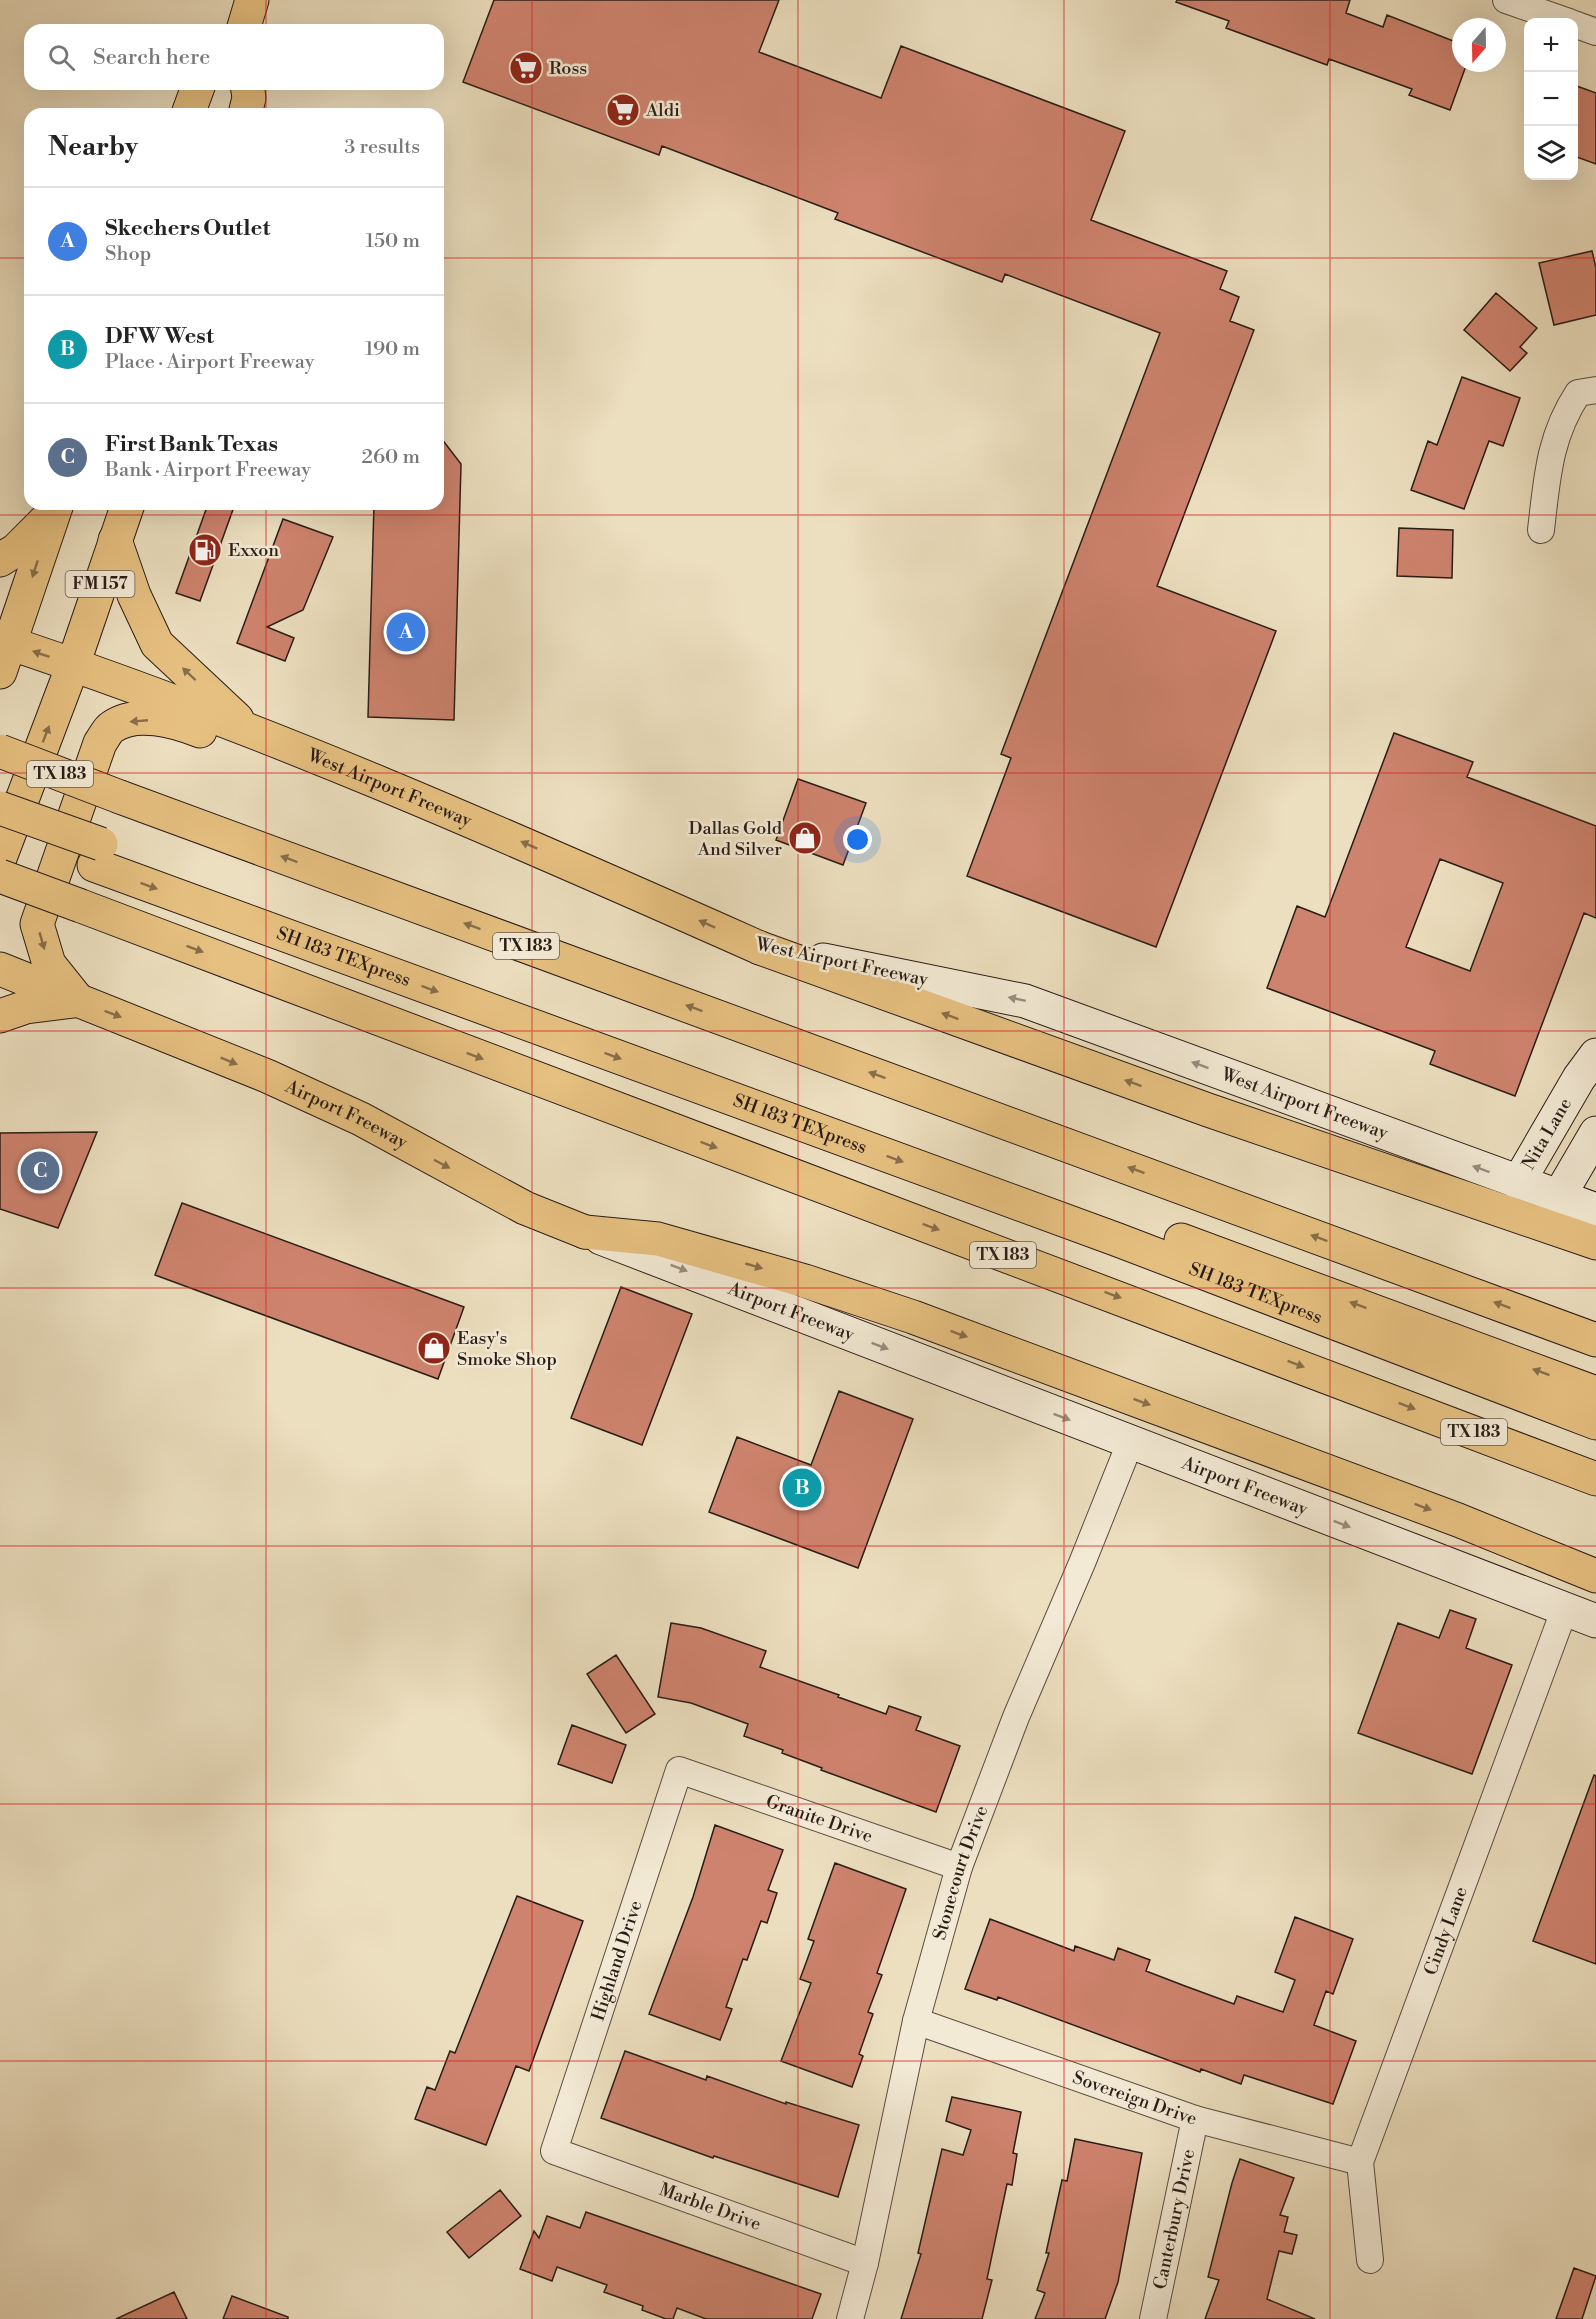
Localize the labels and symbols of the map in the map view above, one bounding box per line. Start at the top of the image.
north arrow [1452,18,1506,72]
supermarket icon: Ross [508,50,544,86]
place label: Ross [549,57,587,80]
supermarket icon: Aldi [605,92,641,128]
place label: Aldi [645,99,680,122]
fuel station icon: Exxon [187,532,223,568]
place label: Exxon [228,539,279,562]
one-way arrow [30,560,40,578]
road number: FM 157 [66,571,134,597]
pin: A [386,610,426,654]
one-way arrow [32,648,50,658]
one-way arrow [182,668,197,681]
one-way arrow [130,716,149,726]
one-way arrow [42,725,52,743]
street label: West Airport Freeway [304,743,476,832]
road number: TX 183 [27,761,93,787]
place label: Dallas Gold And Silver [689,817,783,861]
shop icon: Dallas Gold And Silver [787,820,823,856]
your location [843,825,872,854]
one-way arrow [520,840,537,849]
one-way arrow [280,853,298,863]
one-way arrow [140,881,158,891]
one-way arrow [697,919,715,929]
street label: SH 183 TEXpress [274,921,414,992]
one-way arrow [463,921,481,930]
one-way arrow [38,932,47,950]
street label: West Airport Freeway [753,932,930,992]
road number: TX 183 [493,933,559,959]
one-way arrow [186,944,204,954]
one-way arrow [421,984,439,994]
one-way arrow [1007,994,1026,1003]
one-way arrow [685,1002,703,1012]
one-way arrow [104,1009,122,1019]
one-way arrow [941,1011,959,1021]
one-way arrow [605,1051,623,1061]
one-way arrow [466,1052,484,1061]
one-way arrow [220,1057,238,1066]
one-way arrow [1191,1060,1209,1070]
street label: West Airport Freeway [1217,1062,1391,1144]
one-way arrow [868,1070,886,1079]
street label: Airport Freeway [281,1074,412,1154]
one-way arrow [1124,1077,1142,1087]
street label: SH 183 TEXpress [730,1089,870,1159]
street label: Nita Lane [1517,1094,1577,1174]
one-way arrow [700,1140,718,1150]
pin: C [20,1148,60,1194]
one-way arrow [886,1154,904,1164]
one-way arrow [434,1159,451,1169]
one-way arrow [1472,1164,1490,1174]
one-way arrow [1127,1165,1145,1175]
one-way arrow [922,1223,940,1233]
one-way arrow [1310,1232,1328,1242]
road number: TX 183 [970,1242,1036,1268]
street label: SH 183 TEXpress [1186,1257,1326,1329]
one-way arrow [745,1262,763,1271]
one-way arrow [670,1264,688,1273]
street label: Airport Freeway [724,1276,858,1346]
one-way arrow [1104,1291,1122,1301]
one-way arrow [1349,1300,1367,1310]
one-way arrow [1493,1300,1511,1310]
place label: Easy's Smoke Shop [457,1327,557,1371]
one-way arrow [951,1329,969,1339]
shop icon: Easy's Smoke Shop [416,1330,452,1366]
one-way arrow [871,1342,889,1351]
one-way arrow [1287,1360,1305,1369]
one-way arrow [1532,1367,1550,1377]
one-way arrow [1133,1398,1151,1407]
one-way arrow [1399,1402,1417,1412]
one-way arrow [1053,1413,1071,1422]
road number: TX 183 [1441,1419,1507,1445]
street label: Airport Freeway [1178,1451,1311,1521]
pin: B [782,1466,822,1510]
one-way arrow [1414,1503,1432,1512]
one-way arrow [1334,1519,1352,1529]
street label: Granite Drive [763,1789,876,1848]
street label: Stonecourt Drive [928,1802,993,1943]
street label: Cindy Lane [1419,1883,1472,1978]
street label: Highland Drive [586,1897,647,2024]
street label: Sovereign Drive [1070,2065,1200,2130]
street label: Canterbury Drive [1148,2147,1200,2291]
street label: Marble Drive [656,2178,764,2236]

